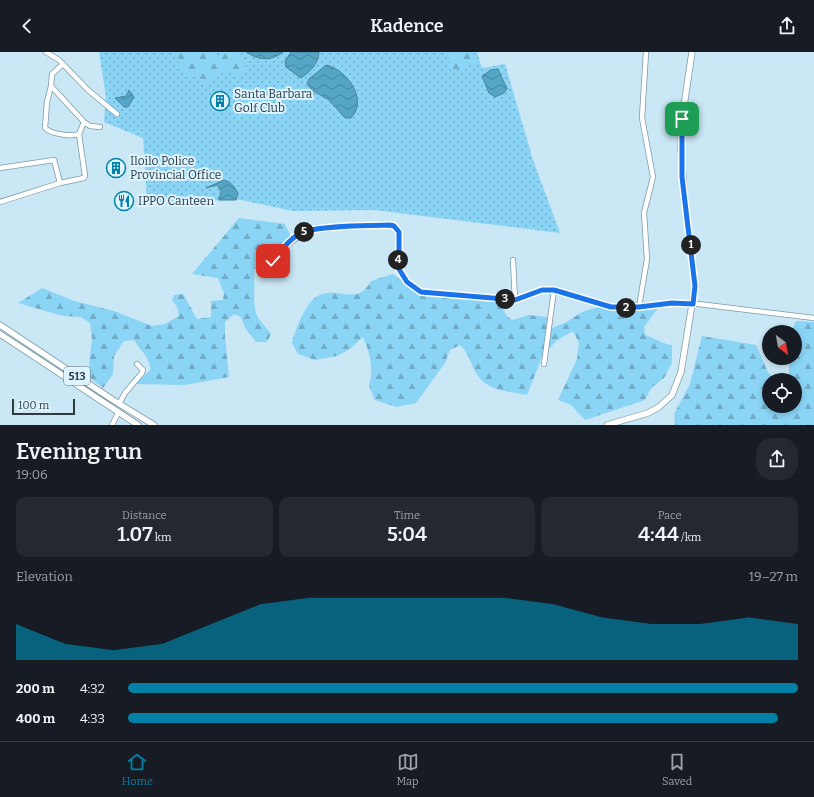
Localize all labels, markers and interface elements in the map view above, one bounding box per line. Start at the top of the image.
icon: back [16,15,38,37]
text: Kadence [370,15,444,37]
icon: share [776,15,798,37]
place label: Santa Barbara Golf Club [234,87,313,115]
building icon: Santa Barbara Golf Club [209,90,231,112]
pin [665,102,699,136]
icon: arrive [671,108,693,130]
place label: Iloilo Police Provincial Office [130,154,221,182]
building icon: Iloilo Police Provincial Office [105,157,127,179]
restaurant icon: IPPO Canteen [113,190,135,212]
place label: IPPO Canteen [138,194,214,208]
pin: 5 [294,222,314,242]
text: 5 [301,225,307,238]
pin: 1 [681,235,701,255]
text: 1 [689,238,693,251]
pin [256,244,290,278]
icon: check [262,250,284,272]
pin: 4 [388,250,408,270]
text: 4 [395,253,401,266]
pin: 3 [495,289,515,309]
text: 3 [502,292,508,305]
pin: 2 [616,298,636,318]
text: 2 [623,301,629,314]
north arrow [762,325,802,365]
map controls [762,325,802,413]
road number: 513 [64,367,90,385]
button: locate [762,373,802,413]
scale bar [12,397,75,416]
text: 100 m [18,399,49,412]
text: Evening run [16,438,142,465]
button: share [756,438,798,480]
text: 19:06 [16,467,48,482]
text: Distance [122,509,167,522]
text: Time [394,509,420,522]
text: Pace [658,509,682,522]
text: 1.07 [117,522,153,546]
text: 5:04 [387,522,427,546]
text: 4:44 [638,522,679,546]
text: km [153,531,171,544]
text: /km [679,531,701,544]
text: Elevation [16,569,73,584]
text: 19–27 m [749,569,798,584]
text: 200 m [16,681,55,696]
text: 4:32 [80,681,105,696]
text: 400 m [16,711,55,726]
text: 4:33 [80,711,105,726]
tab: Home [122,751,153,788]
tab: Map [396,751,419,788]
tab: Saved [662,751,692,788]

